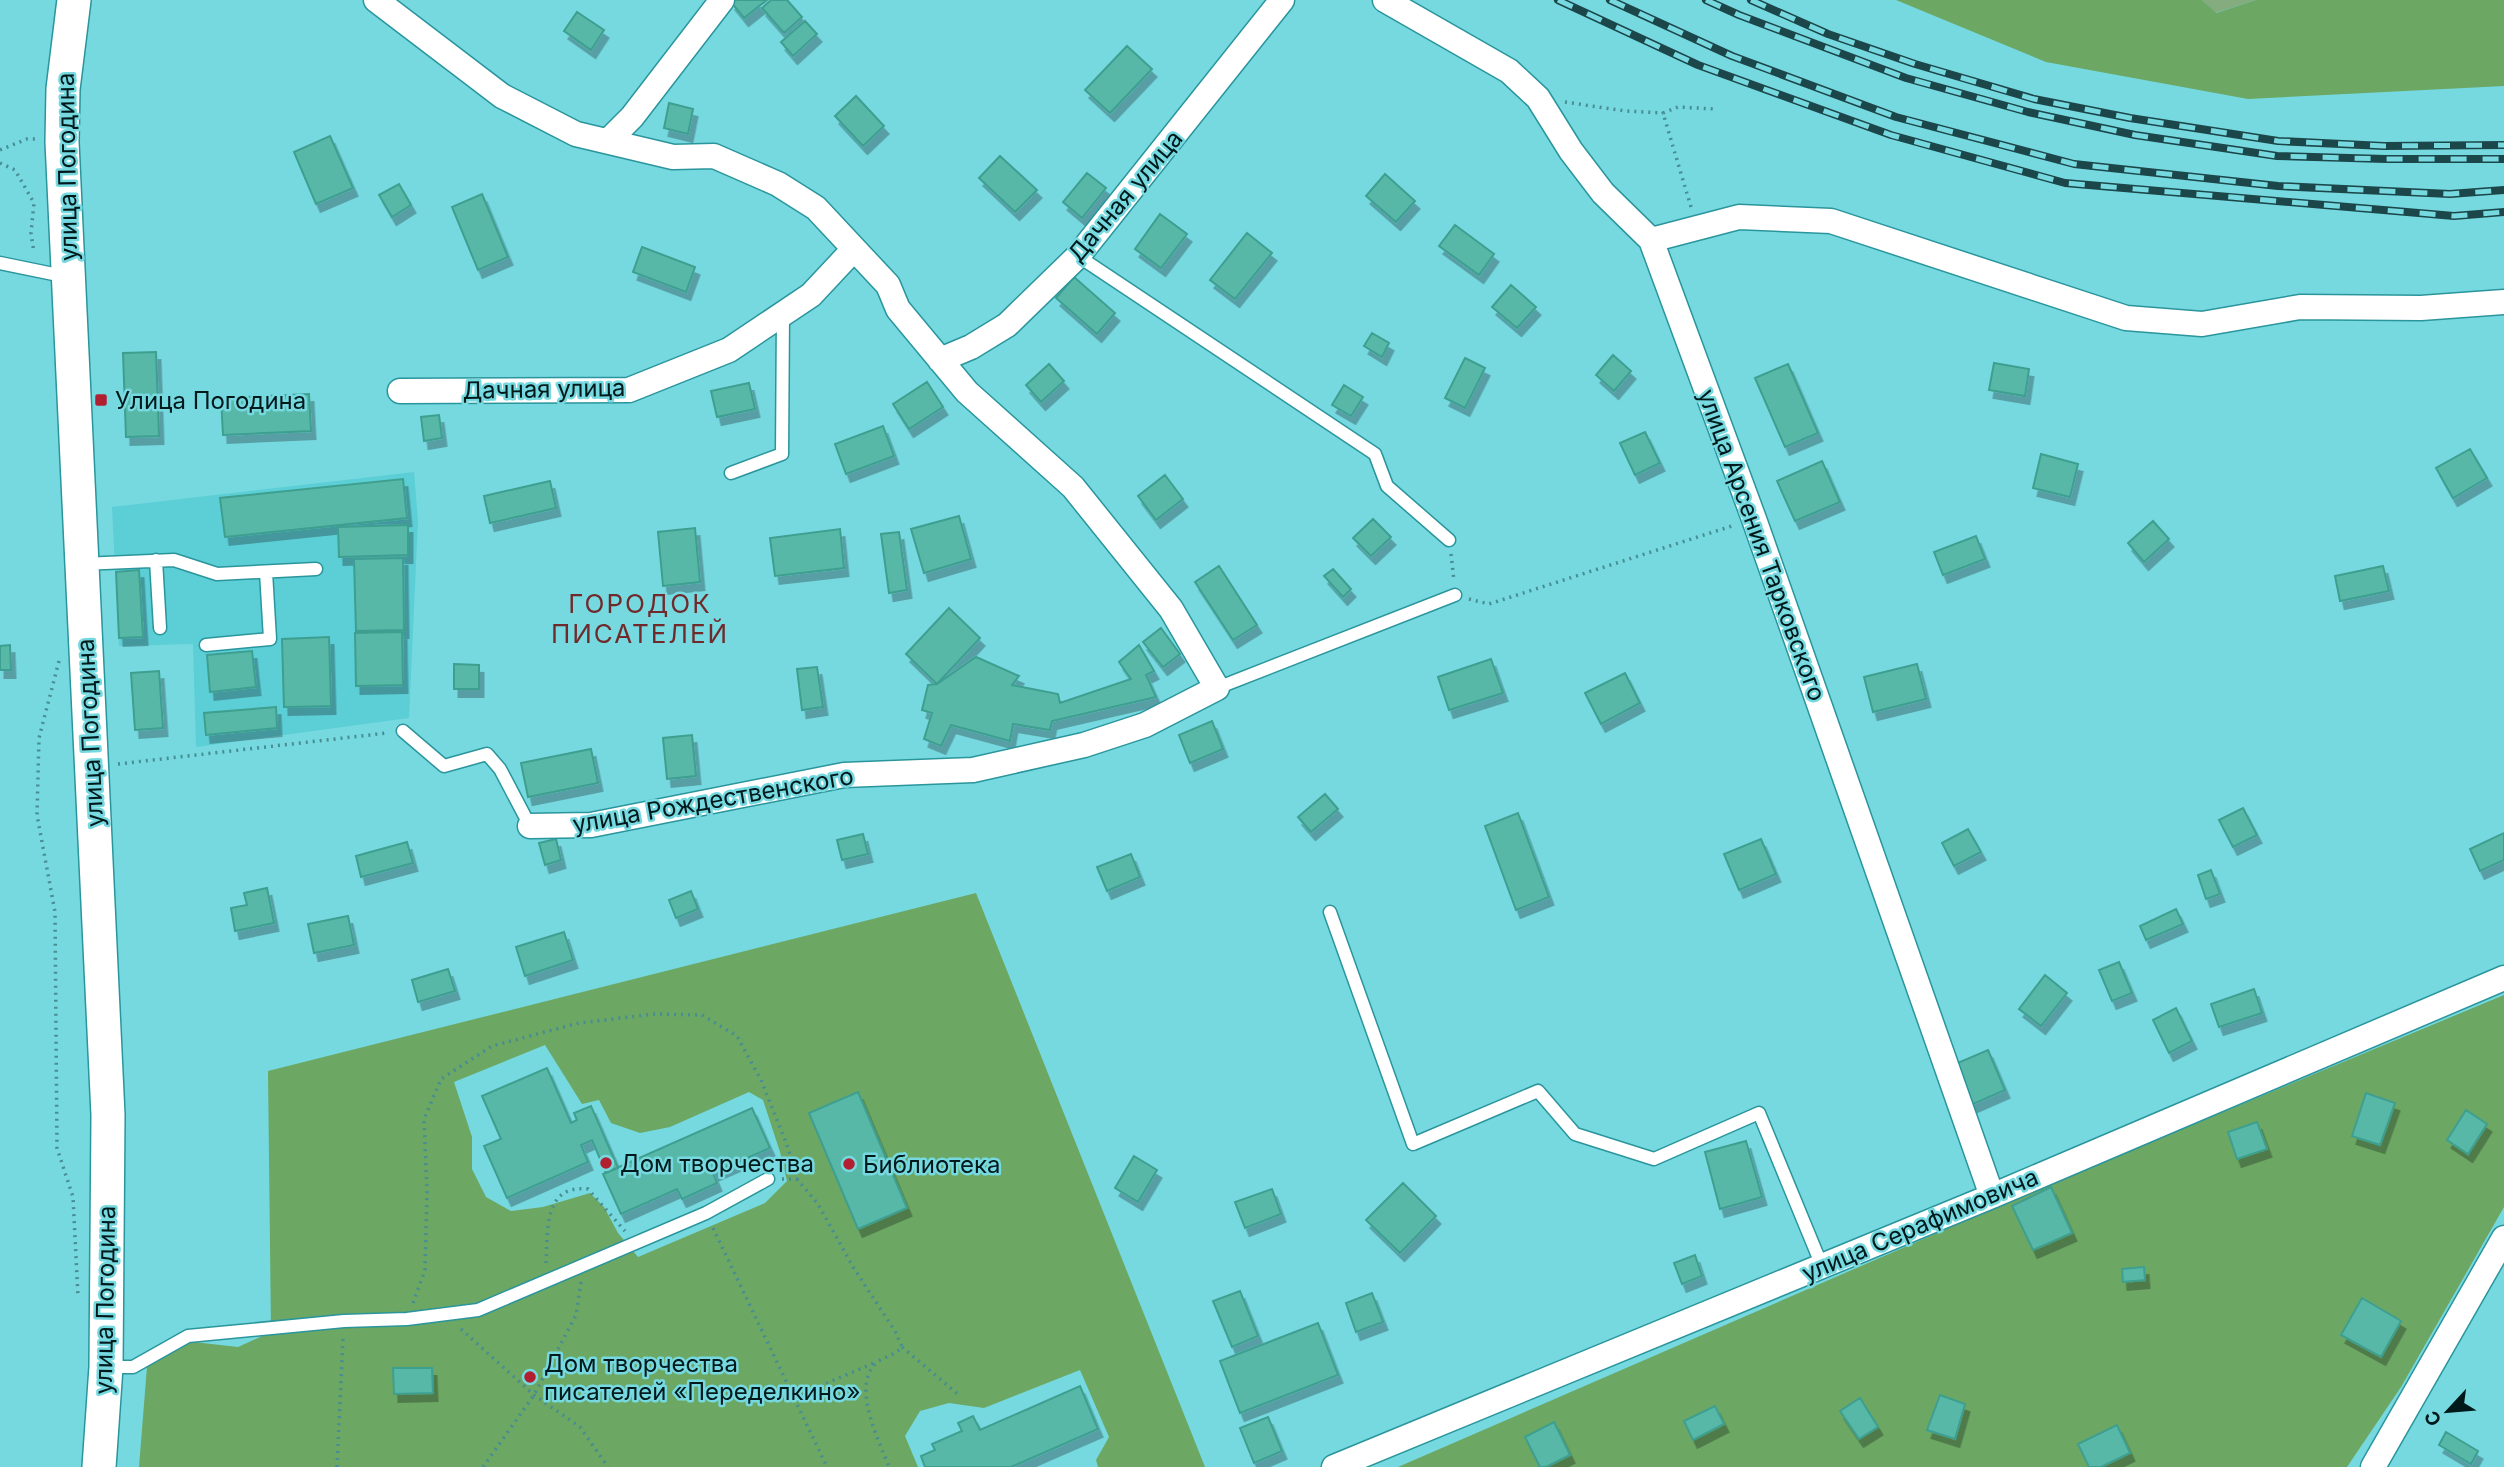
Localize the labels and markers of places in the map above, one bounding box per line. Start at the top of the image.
place label: Улица Погодина [115,386,306,415]
marker: Улица Погодина [93,392,109,408]
place label: Дом творчества [620,1149,814,1178]
place label: Библиотека [863,1150,1001,1179]
marker: Дом творчества [598,1155,614,1171]
marker: Библиотека [841,1156,857,1172]
place label: Дом творчества писателей «Переделкино» [544,1349,860,1406]
marker: Дом творчества писателей «Переделкино» [522,1369,538,1385]

